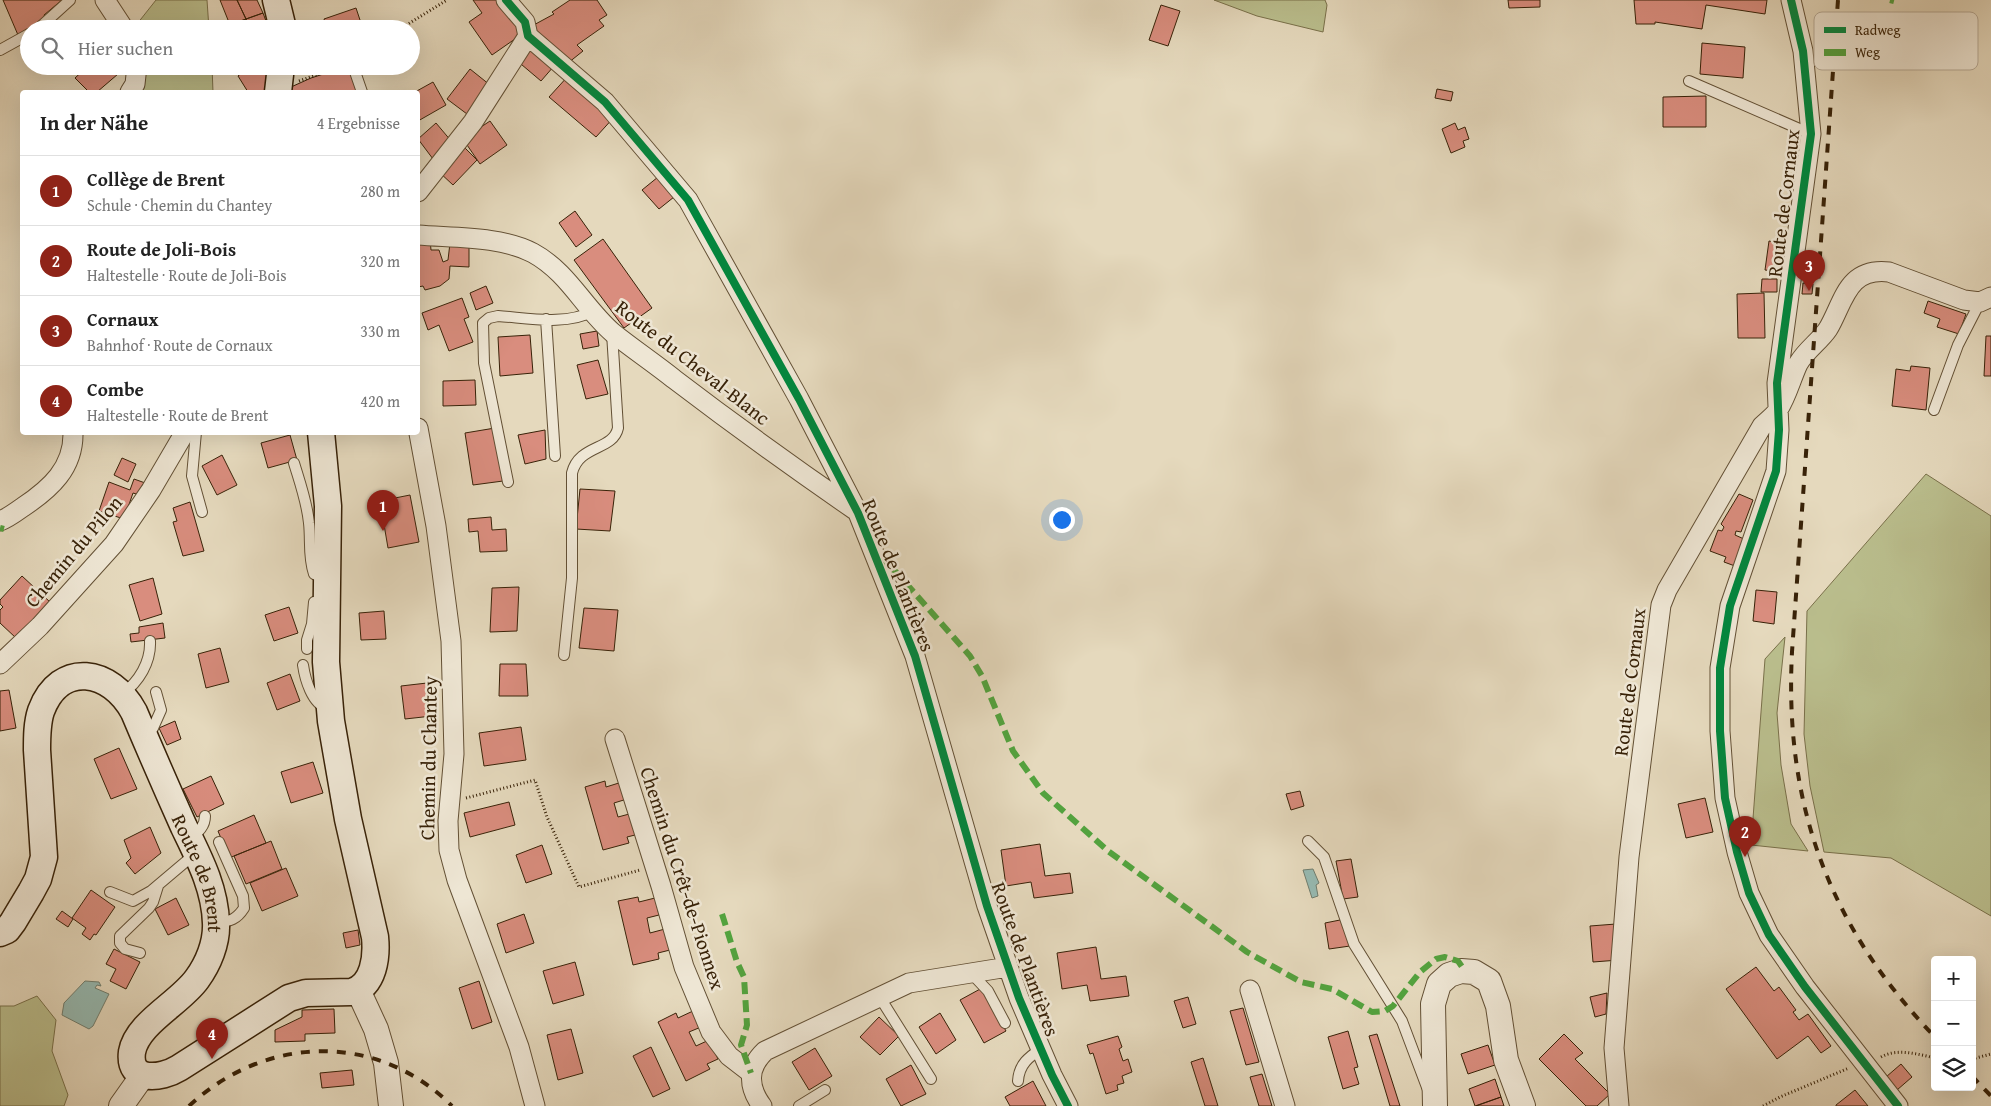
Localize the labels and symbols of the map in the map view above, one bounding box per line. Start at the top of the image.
legend [1814,12,1978,70]
text: Radweg [1855,20,1900,40]
text: Weg [1855,42,1880,62]
street label: Route de Cornaux [1760,127,1807,279]
pin: 3 [1793,250,1825,291]
street label: Route du Cheval-Blanc [610,292,776,432]
street label: Chemin du Pilon [17,489,129,613]
pin: 1 [367,490,399,531]
street label: Route de Plantières [855,494,943,656]
your location [1049,507,1075,533]
street label: Route de Cornaux [1606,606,1653,758]
street label: Chemin du Chantey [412,676,444,840]
street label: Chemin du Crêt-de-Pionnex [633,763,733,994]
street label: Route de Brent [165,809,231,933]
pin: 2 [1729,816,1761,857]
street label: Route de Plantières [985,878,1067,1040]
pin: 4 [196,1018,228,1059]

